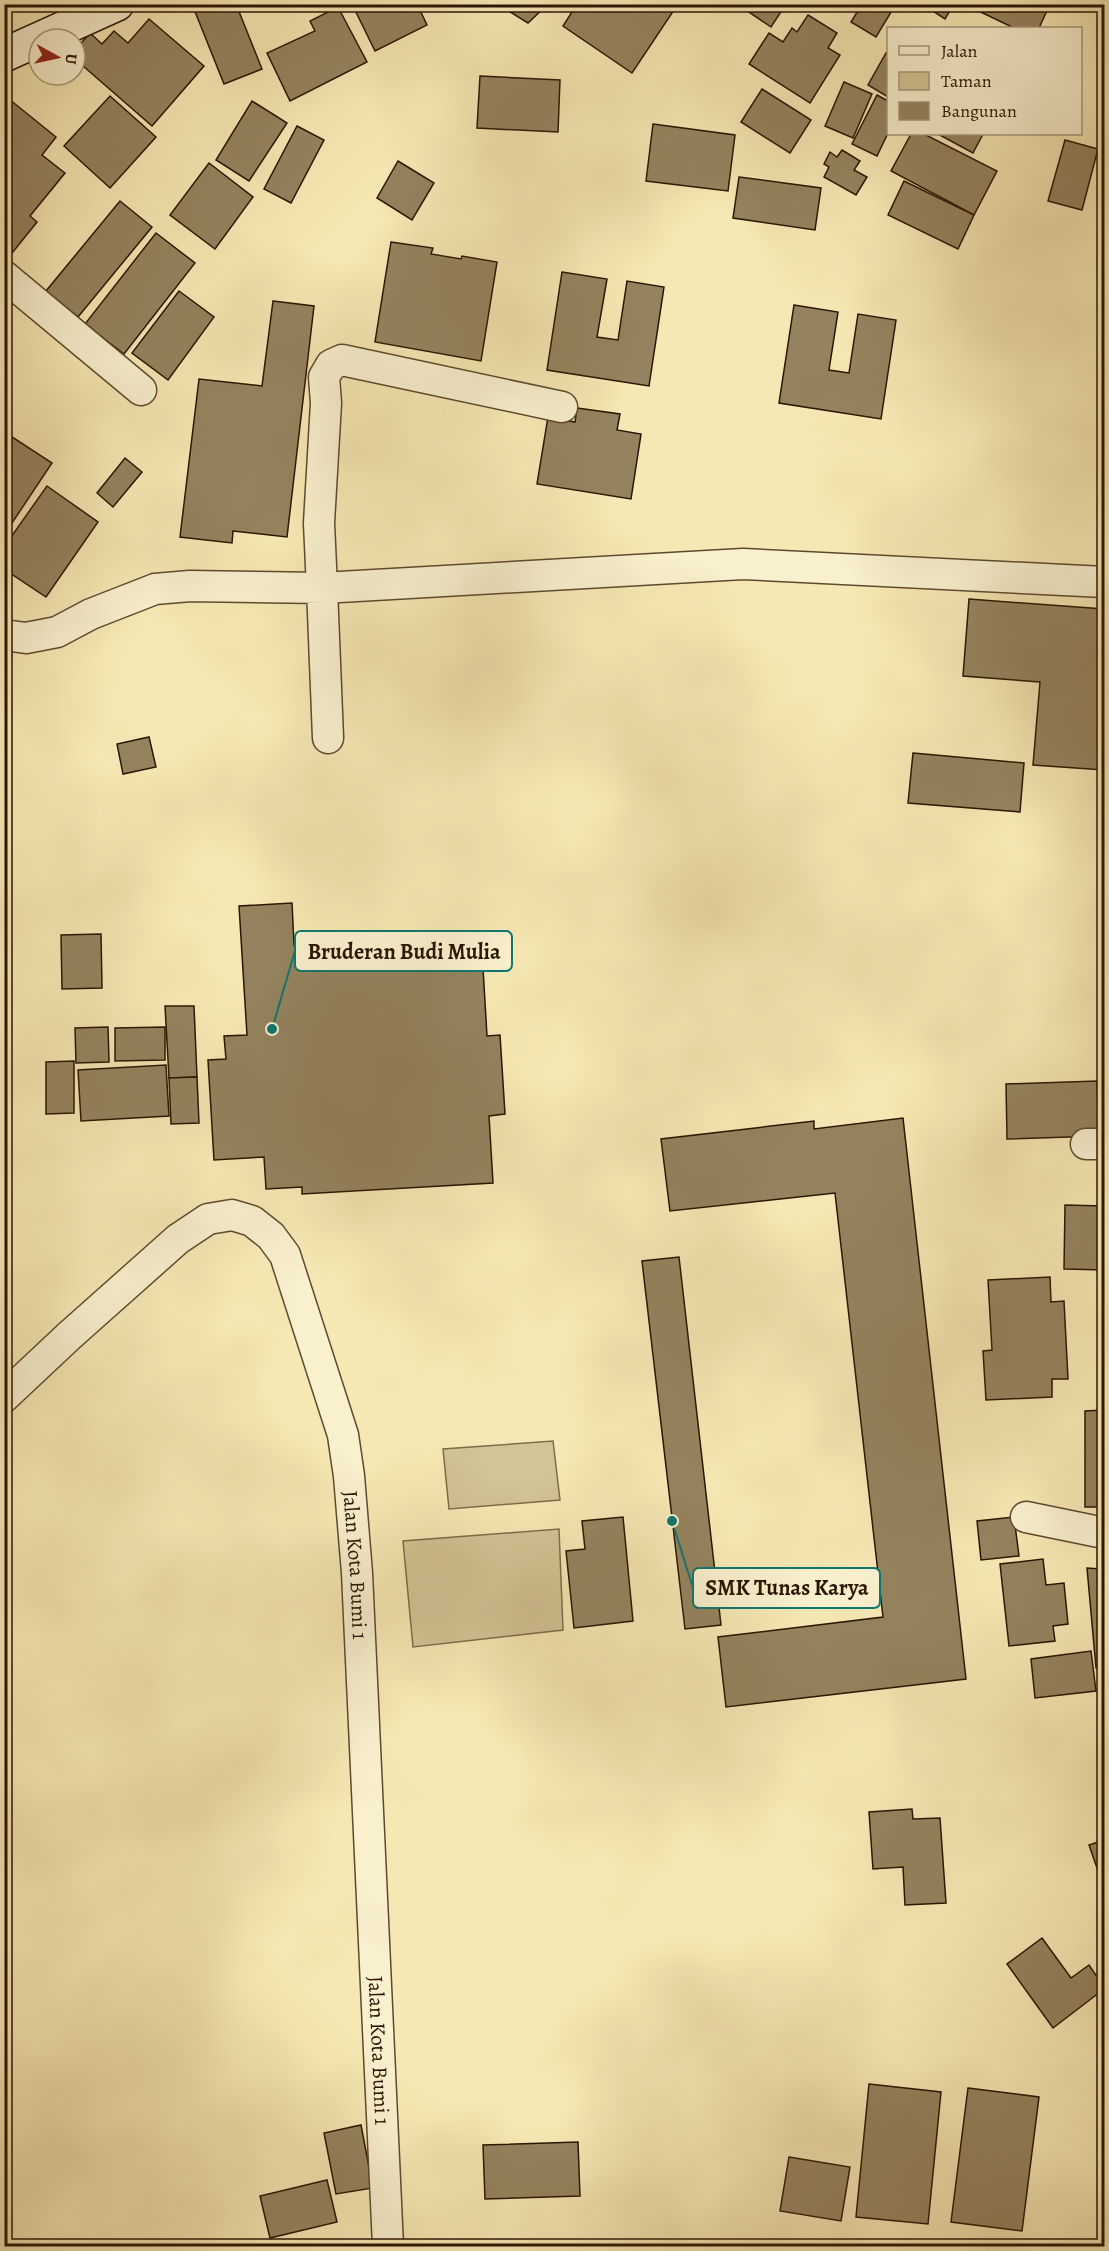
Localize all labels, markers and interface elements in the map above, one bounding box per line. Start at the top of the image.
north arrow [27,27,87,87]
legend [887,27,1082,135]
text: Jalan [941,39,978,63]
text: U [59,52,82,66]
text: Taman [941,69,992,93]
text: Bangunan [941,99,1017,123]
callout: Bruderan Budi Mulia [295,931,512,971]
text: Bruderan Budi Mulia [307,937,501,967]
street label: Jalan Kota Bumi 1 [336,1489,374,1640]
callout: SMK Tunas Karya [693,1568,880,1608]
text: SMK Tunas Karya [705,1573,869,1603]
street label: Jalan Kota Bumi 1 [362,1975,396,2126]

